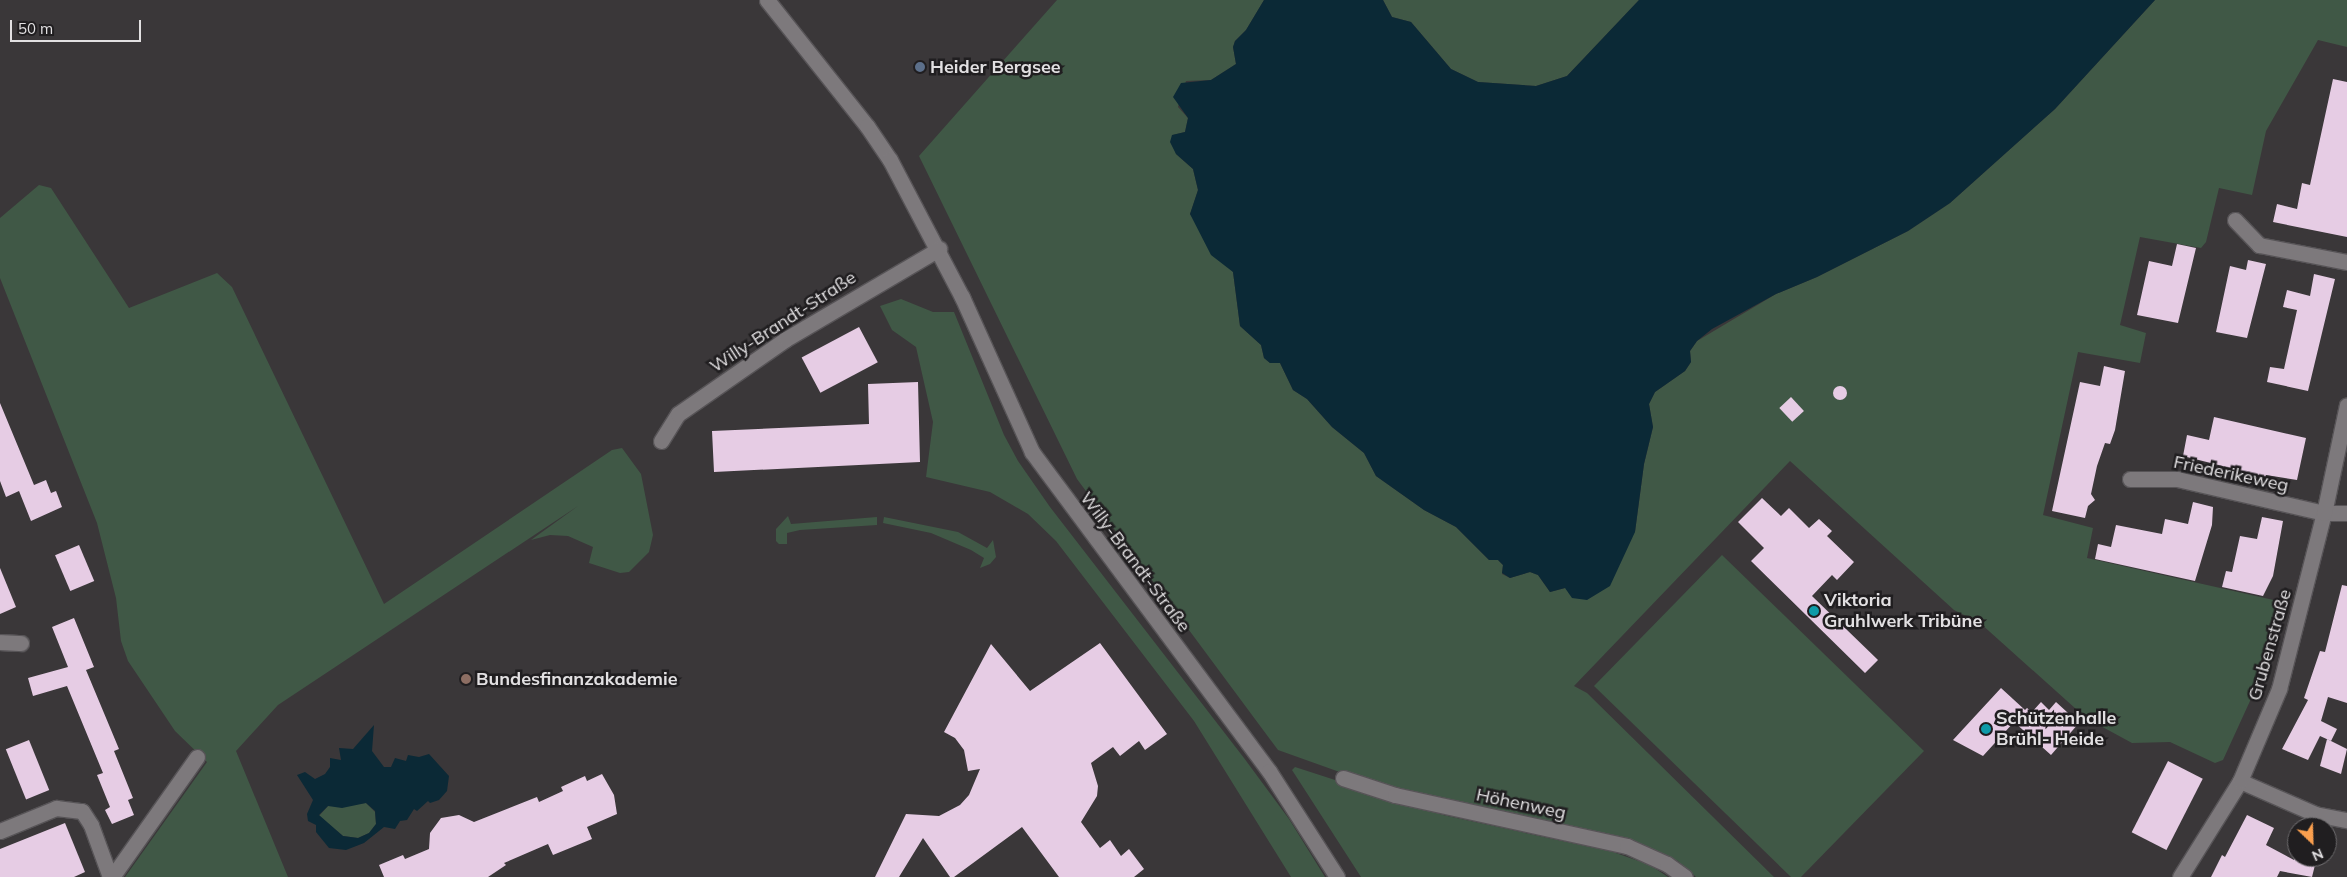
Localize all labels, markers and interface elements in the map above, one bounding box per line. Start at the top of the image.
scale bar [12,10,144,42]
text: 50 m [18,19,53,38]
place label: Heider Bergsee [930,56,1061,78]
marker: Heider Bergsee [914,61,926,73]
street label: Willy-Brandt-Straße [706,267,860,377]
street label: Friederikeweg [2172,451,2290,497]
street label: Willy-Brandt-Straße [1075,488,1195,636]
street label: Grubenstraße [2244,587,2296,703]
place label: Viktoria Gruhlwerk Tribüne [1824,590,1982,632]
marker: Viktoria Gruhlwerk Tribüne [1808,605,1820,617]
place label: Bundesfinanzakademie [476,668,678,690]
marker: Bundesfinanzakademie [460,673,472,685]
place label: Schützenhalle Brühl- Heide [1996,708,2116,751]
marker: Schützenhalle Brühl- Heide [1980,723,1992,735]
street label: Höhenweg [1474,784,1568,824]
north arrow [2287,817,2337,867]
text: N [2309,844,2326,865]

